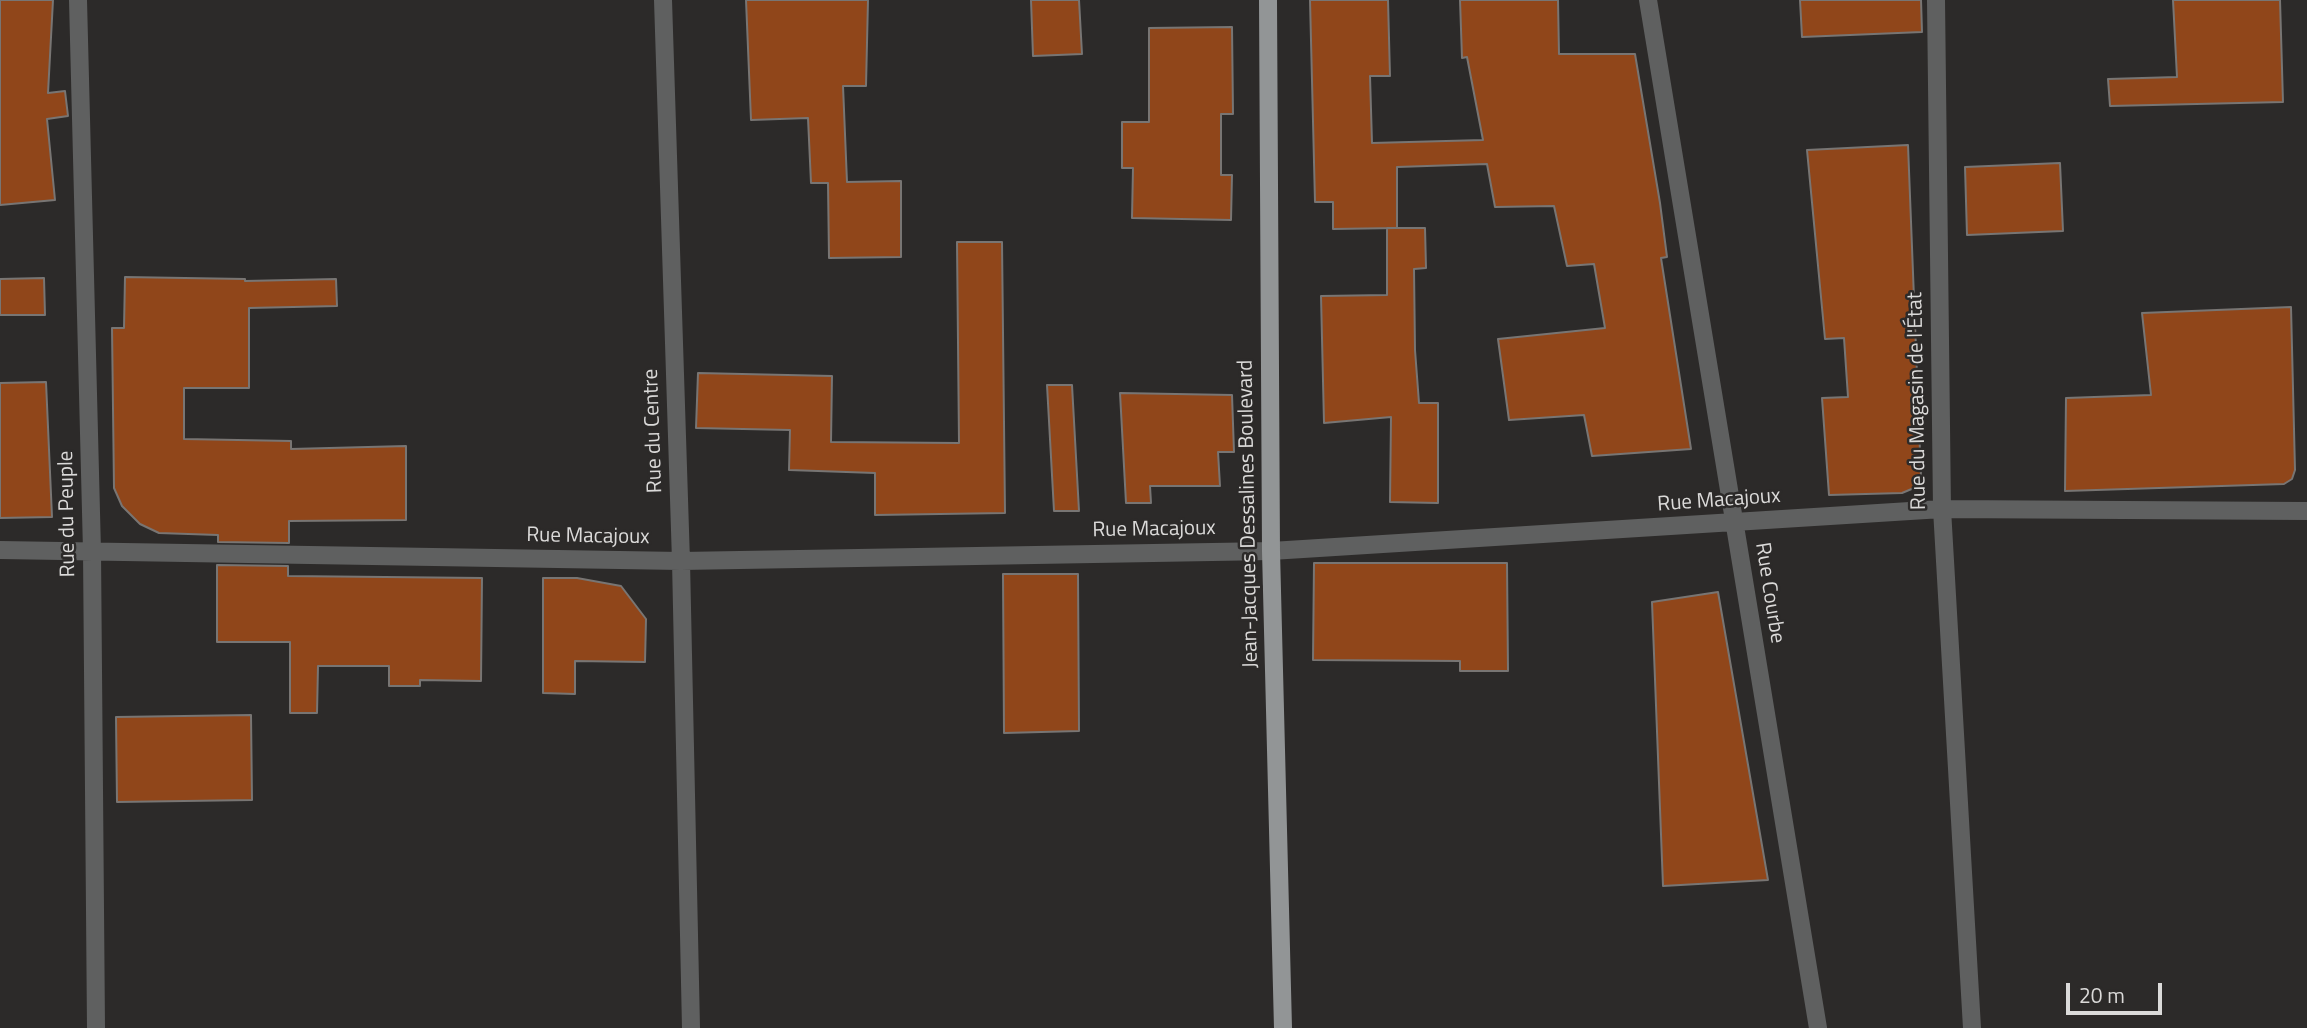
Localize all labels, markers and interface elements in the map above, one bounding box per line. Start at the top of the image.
street label: Rue du Magasin de l'État [1903,292,1933,510]
street label: Jean-Jacques Dessalines Boulevard [1234,359,1264,669]
street label: Rue du Centre [639,369,669,493]
street label: Rue du Peuple [54,450,82,578]
street label: Rue Macajoux [1657,484,1781,518]
street label: Rue Macajoux [1092,516,1216,544]
street label: Rue Macajoux [526,523,650,551]
street label: Rue Courbe [1749,541,1789,645]
scale bar [2069,968,2165,1012]
text: 20 m [2079,979,2125,1011]

